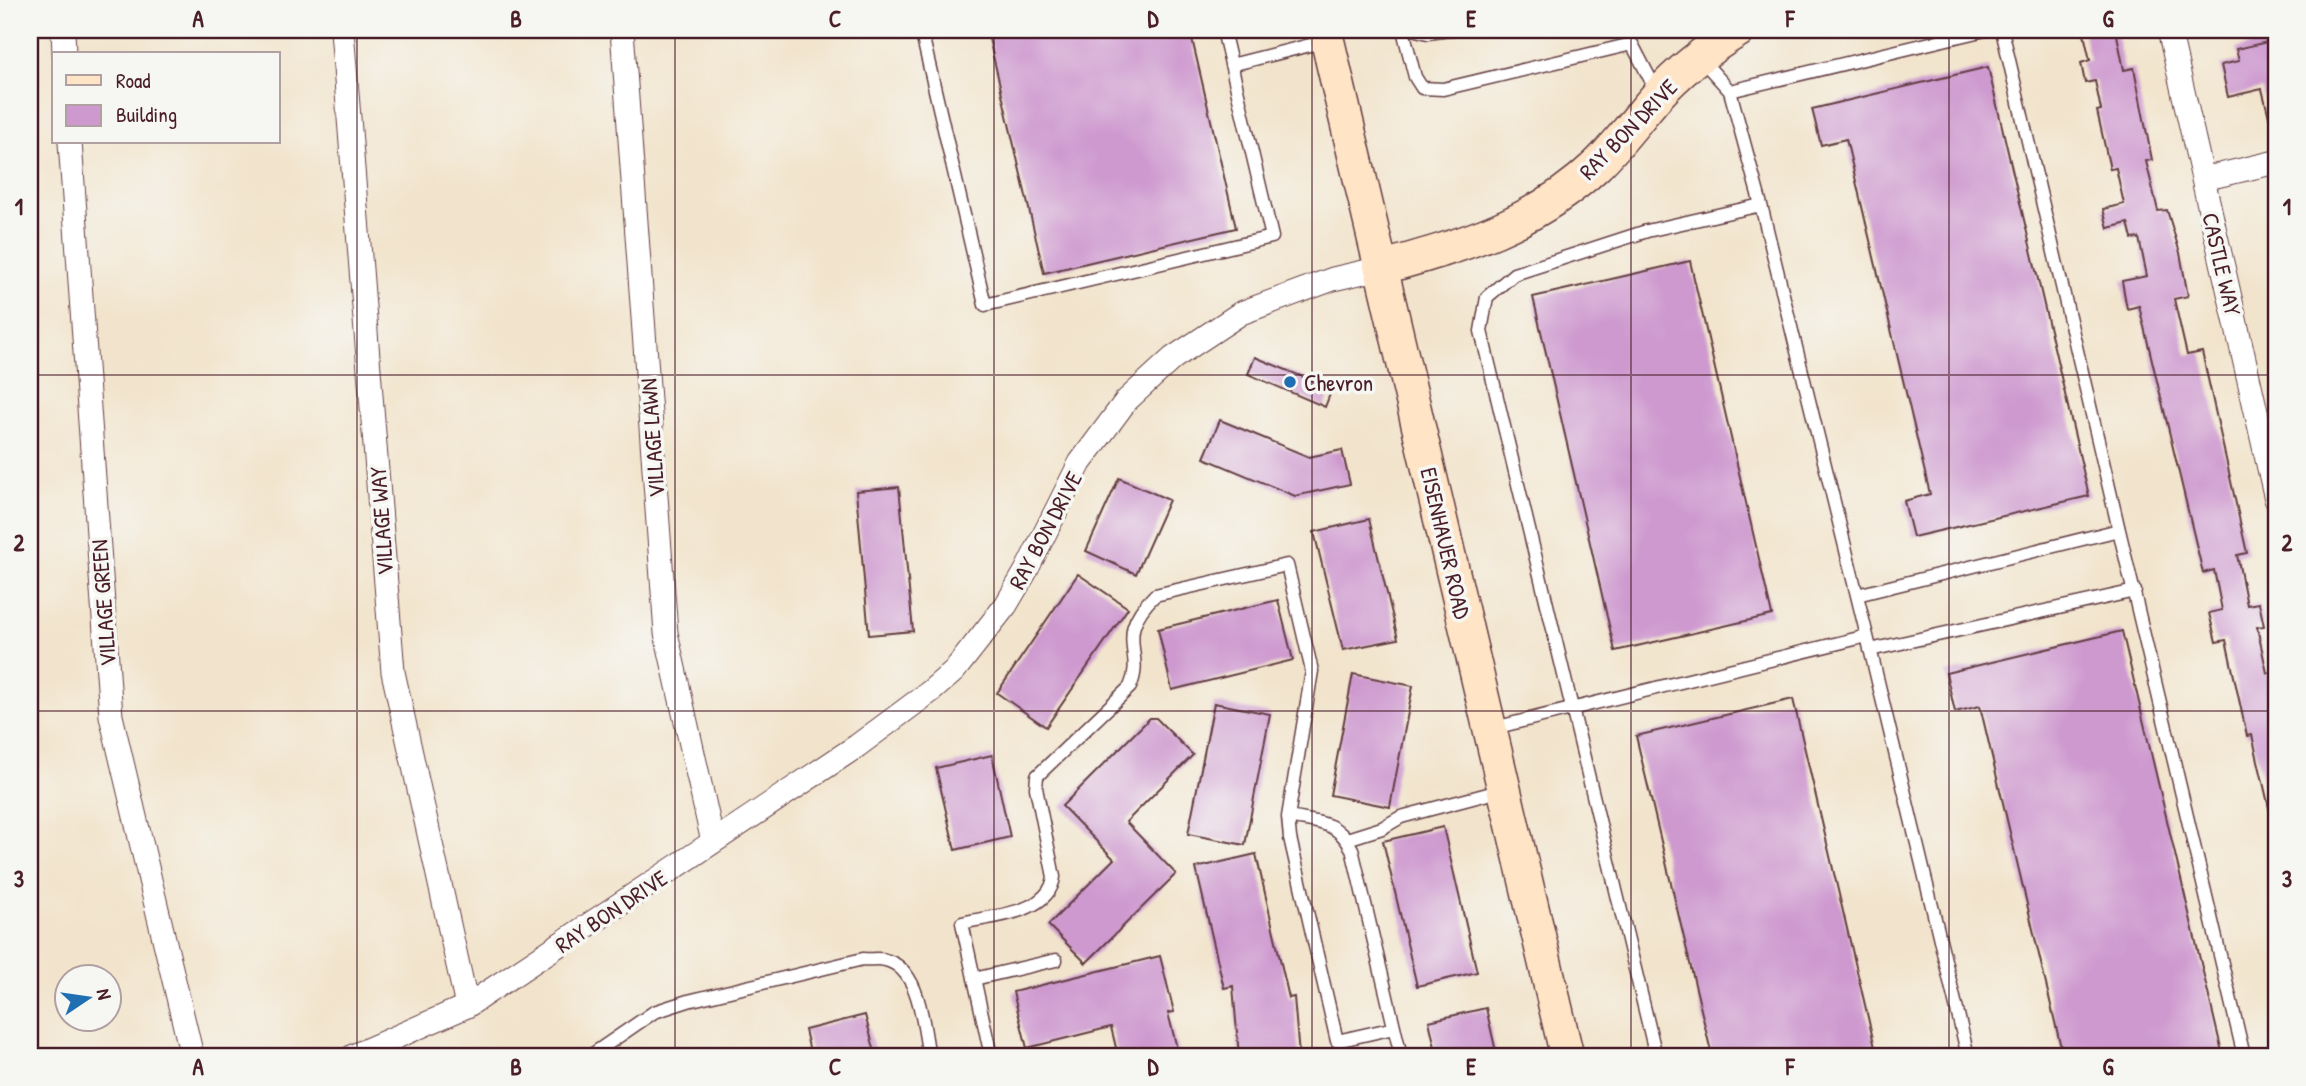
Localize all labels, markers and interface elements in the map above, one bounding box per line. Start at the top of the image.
text: A [192,3,204,34]
text: B [510,3,522,34]
text: C [829,3,841,34]
text: D [1148,3,1160,34]
text: E [1466,3,1477,34]
text: F [1785,3,1796,34]
text: G [2102,3,2114,34]
legend [52,52,280,144]
text: Road [116,66,150,95]
street label: RAY BON DRIVE [1572,72,1684,186]
text: Building [116,100,177,129]
text: 1 [15,191,23,222]
text: 1 [2283,191,2291,222]
street label: CASTLE WAY [2195,209,2249,319]
place label: Chevron [1304,367,1373,398]
marker: Chevron [1282,374,1298,390]
street label: VILLAGE LAWN [632,377,672,499]
street label: EISENHAUER ROAD [1414,464,1478,622]
street label: VILLAGE WAY [362,466,400,576]
street label: RAY BON DRIVE [1001,466,1089,594]
text: 2 [14,527,25,558]
text: 2 [2282,527,2293,558]
street label: VILLAGE GREEN [83,538,123,668]
street label: RAY BON DRIVE [549,862,673,960]
text: 3 [14,863,24,894]
text: 3 [2282,863,2292,894]
north arrow [52,964,122,1034]
text: N [91,986,118,1002]
text: A [192,1051,204,1082]
text: B [510,1051,522,1082]
text: C [829,1051,841,1082]
text: D [1148,1051,1160,1082]
text: E [1466,1051,1477,1082]
text: F [1785,1051,1796,1082]
text: G [2102,1051,2114,1082]

